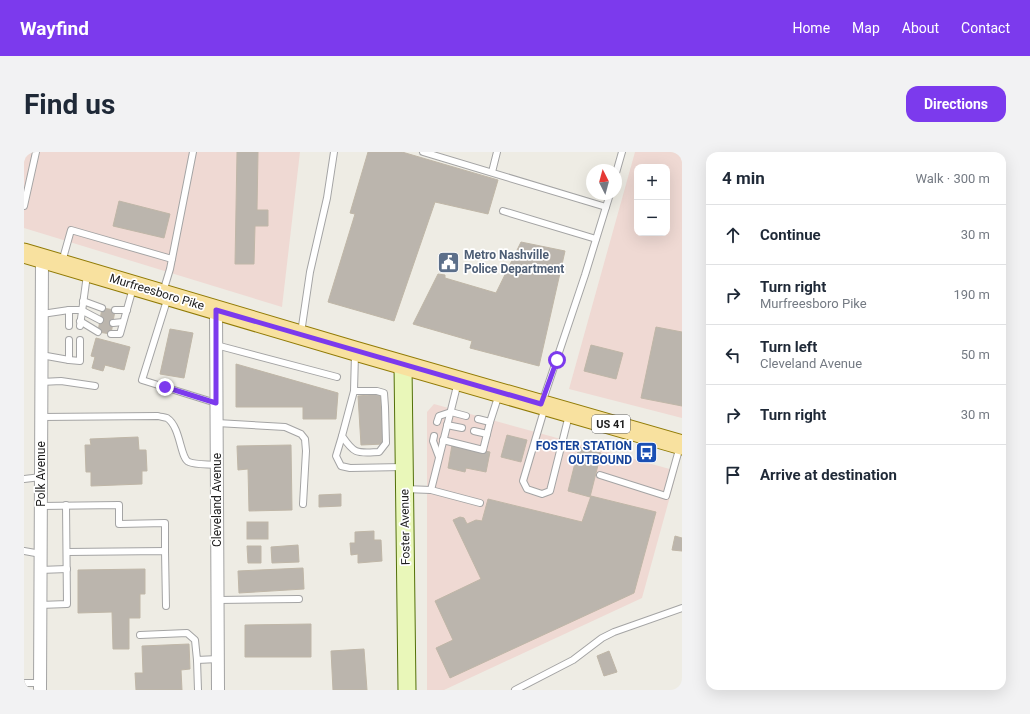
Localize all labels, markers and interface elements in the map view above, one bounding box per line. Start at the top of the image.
text: Wayfind [20,17,89,40]
text: Home [792,20,830,36]
text: Map [852,20,880,36]
text: About [902,20,939,36]
text: Contact [961,20,1010,36]
button: Directions [906,86,1006,122]
text: Find us [24,88,115,121]
north arrow [586,164,622,200]
map controls [634,164,670,236]
button: + [634,164,670,200]
text: 4 min [722,168,765,188]
text: Walk · 300 m [915,171,990,186]
button: − [634,200,670,236]
icon: ahead [722,224,744,246]
text: Continue [760,226,821,244]
text: 30 m [961,227,990,242]
place label: Metro Nashville Police Department [464,248,564,276]
public building icon: Metro Nashville Police Department [436,249,462,275]
street label: Murfreesboro Pike [108,271,206,313]
text: Turn right [760,278,826,296]
icon: right [722,284,744,306]
text: 190 m [953,287,990,302]
text: Murfreesboro Pike [760,296,867,311]
text: Turn left [760,338,817,356]
icon: left [722,344,744,366]
text: 50 m [961,347,990,362]
route start [548,351,566,369]
text: Cleveland Avenue [760,356,862,371]
route end [156,378,174,396]
icon: right [722,404,744,426]
text: Turn right [760,406,826,424]
text: 30 m [961,407,990,422]
road number: US 41 [592,415,630,433]
place label: FOSTER STATION OUTBOUND [536,439,632,467]
bus stop icon: FOSTER STATION OUTBOUND [634,440,660,466]
street label: Polk Avenue [34,441,48,507]
street label: Cleveland Avenue [210,453,224,547]
icon: arrive [722,464,744,486]
text: Arrive at destination [760,466,897,484]
street label: Foster Avenue [397,489,413,565]

